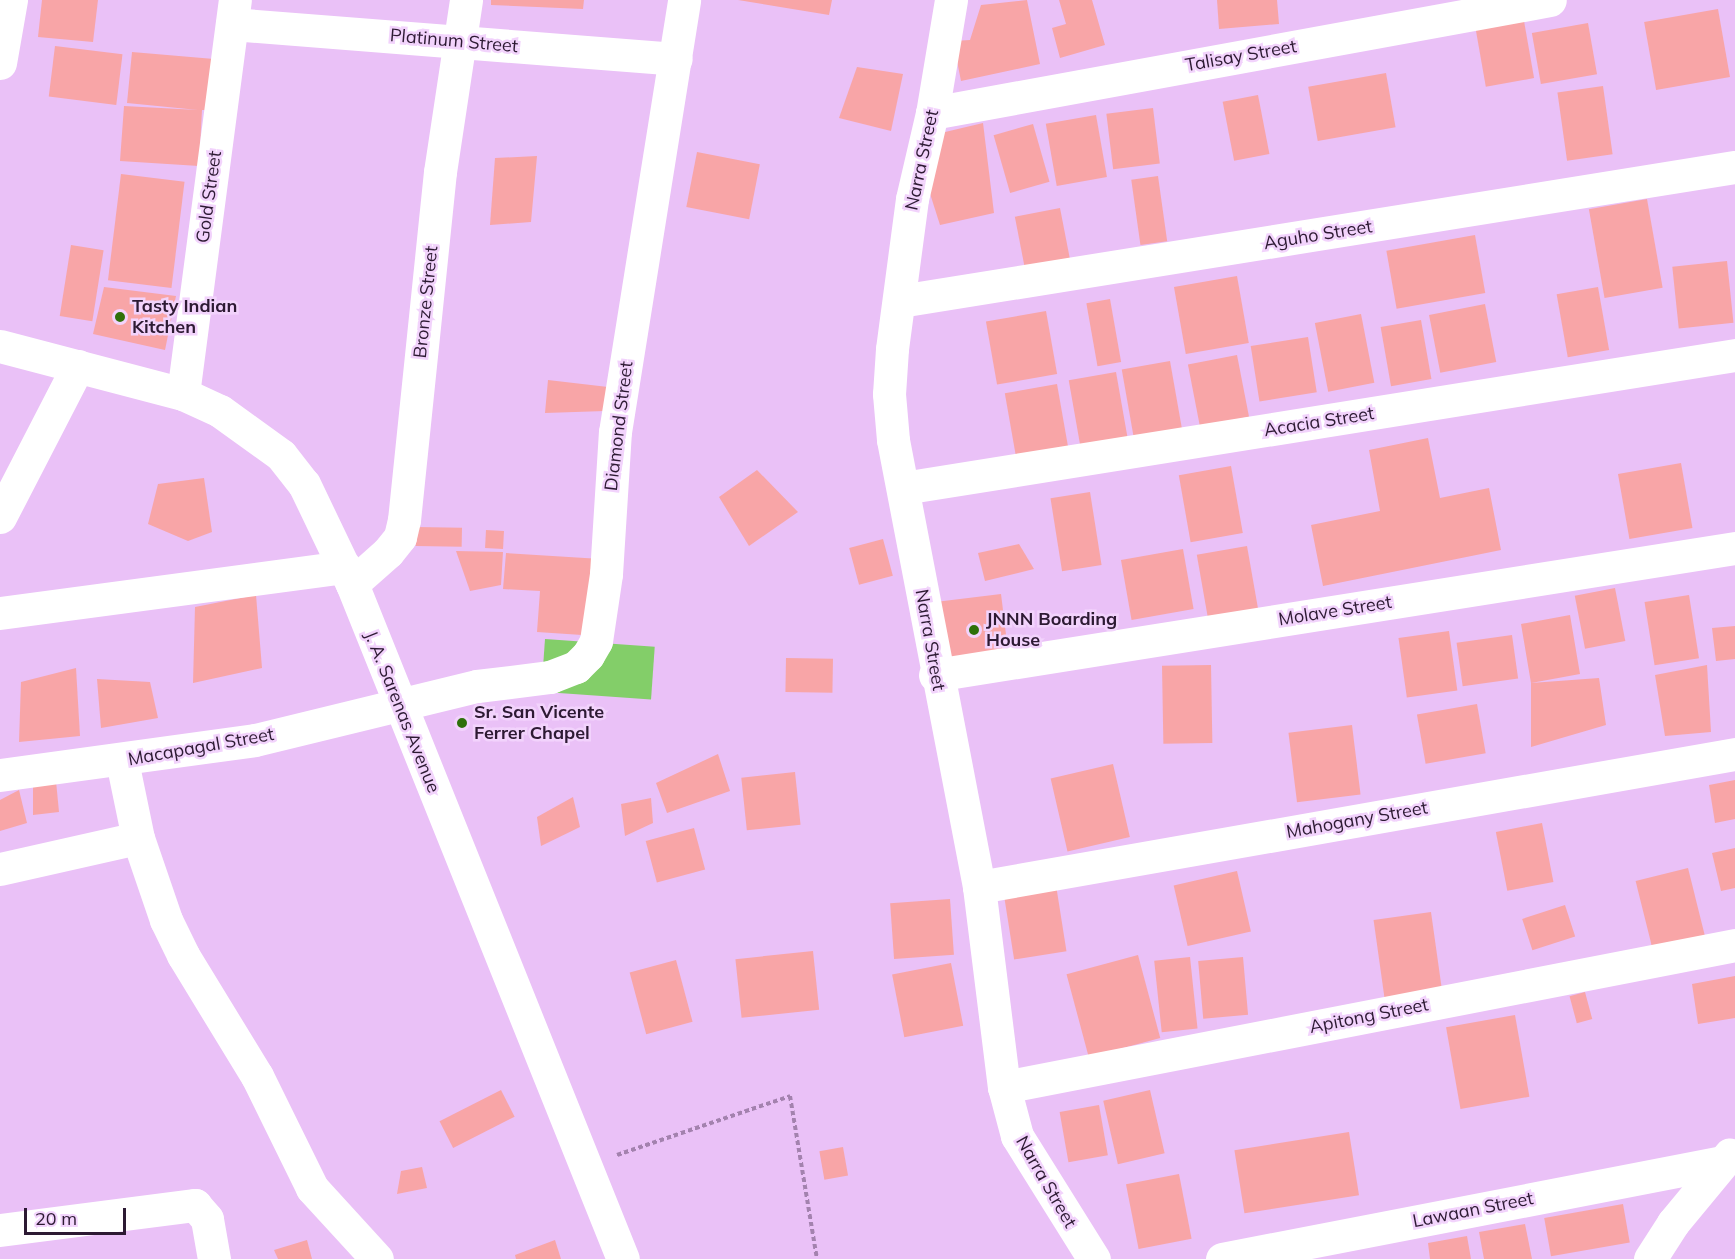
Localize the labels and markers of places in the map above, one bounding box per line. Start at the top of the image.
place label: Tasty Indian Kitchen [132,296,237,338]
marker: Tasty Indian Kitchen [113,310,127,324]
place label: JNNN Boarding House [986,609,1117,652]
marker: JNNN Boarding House [967,623,981,637]
place label: Sr. San Vicente Ferrer Chapel [474,702,604,744]
marker: Sr. San Vicente Ferrer Chapel [455,716,469,730]

